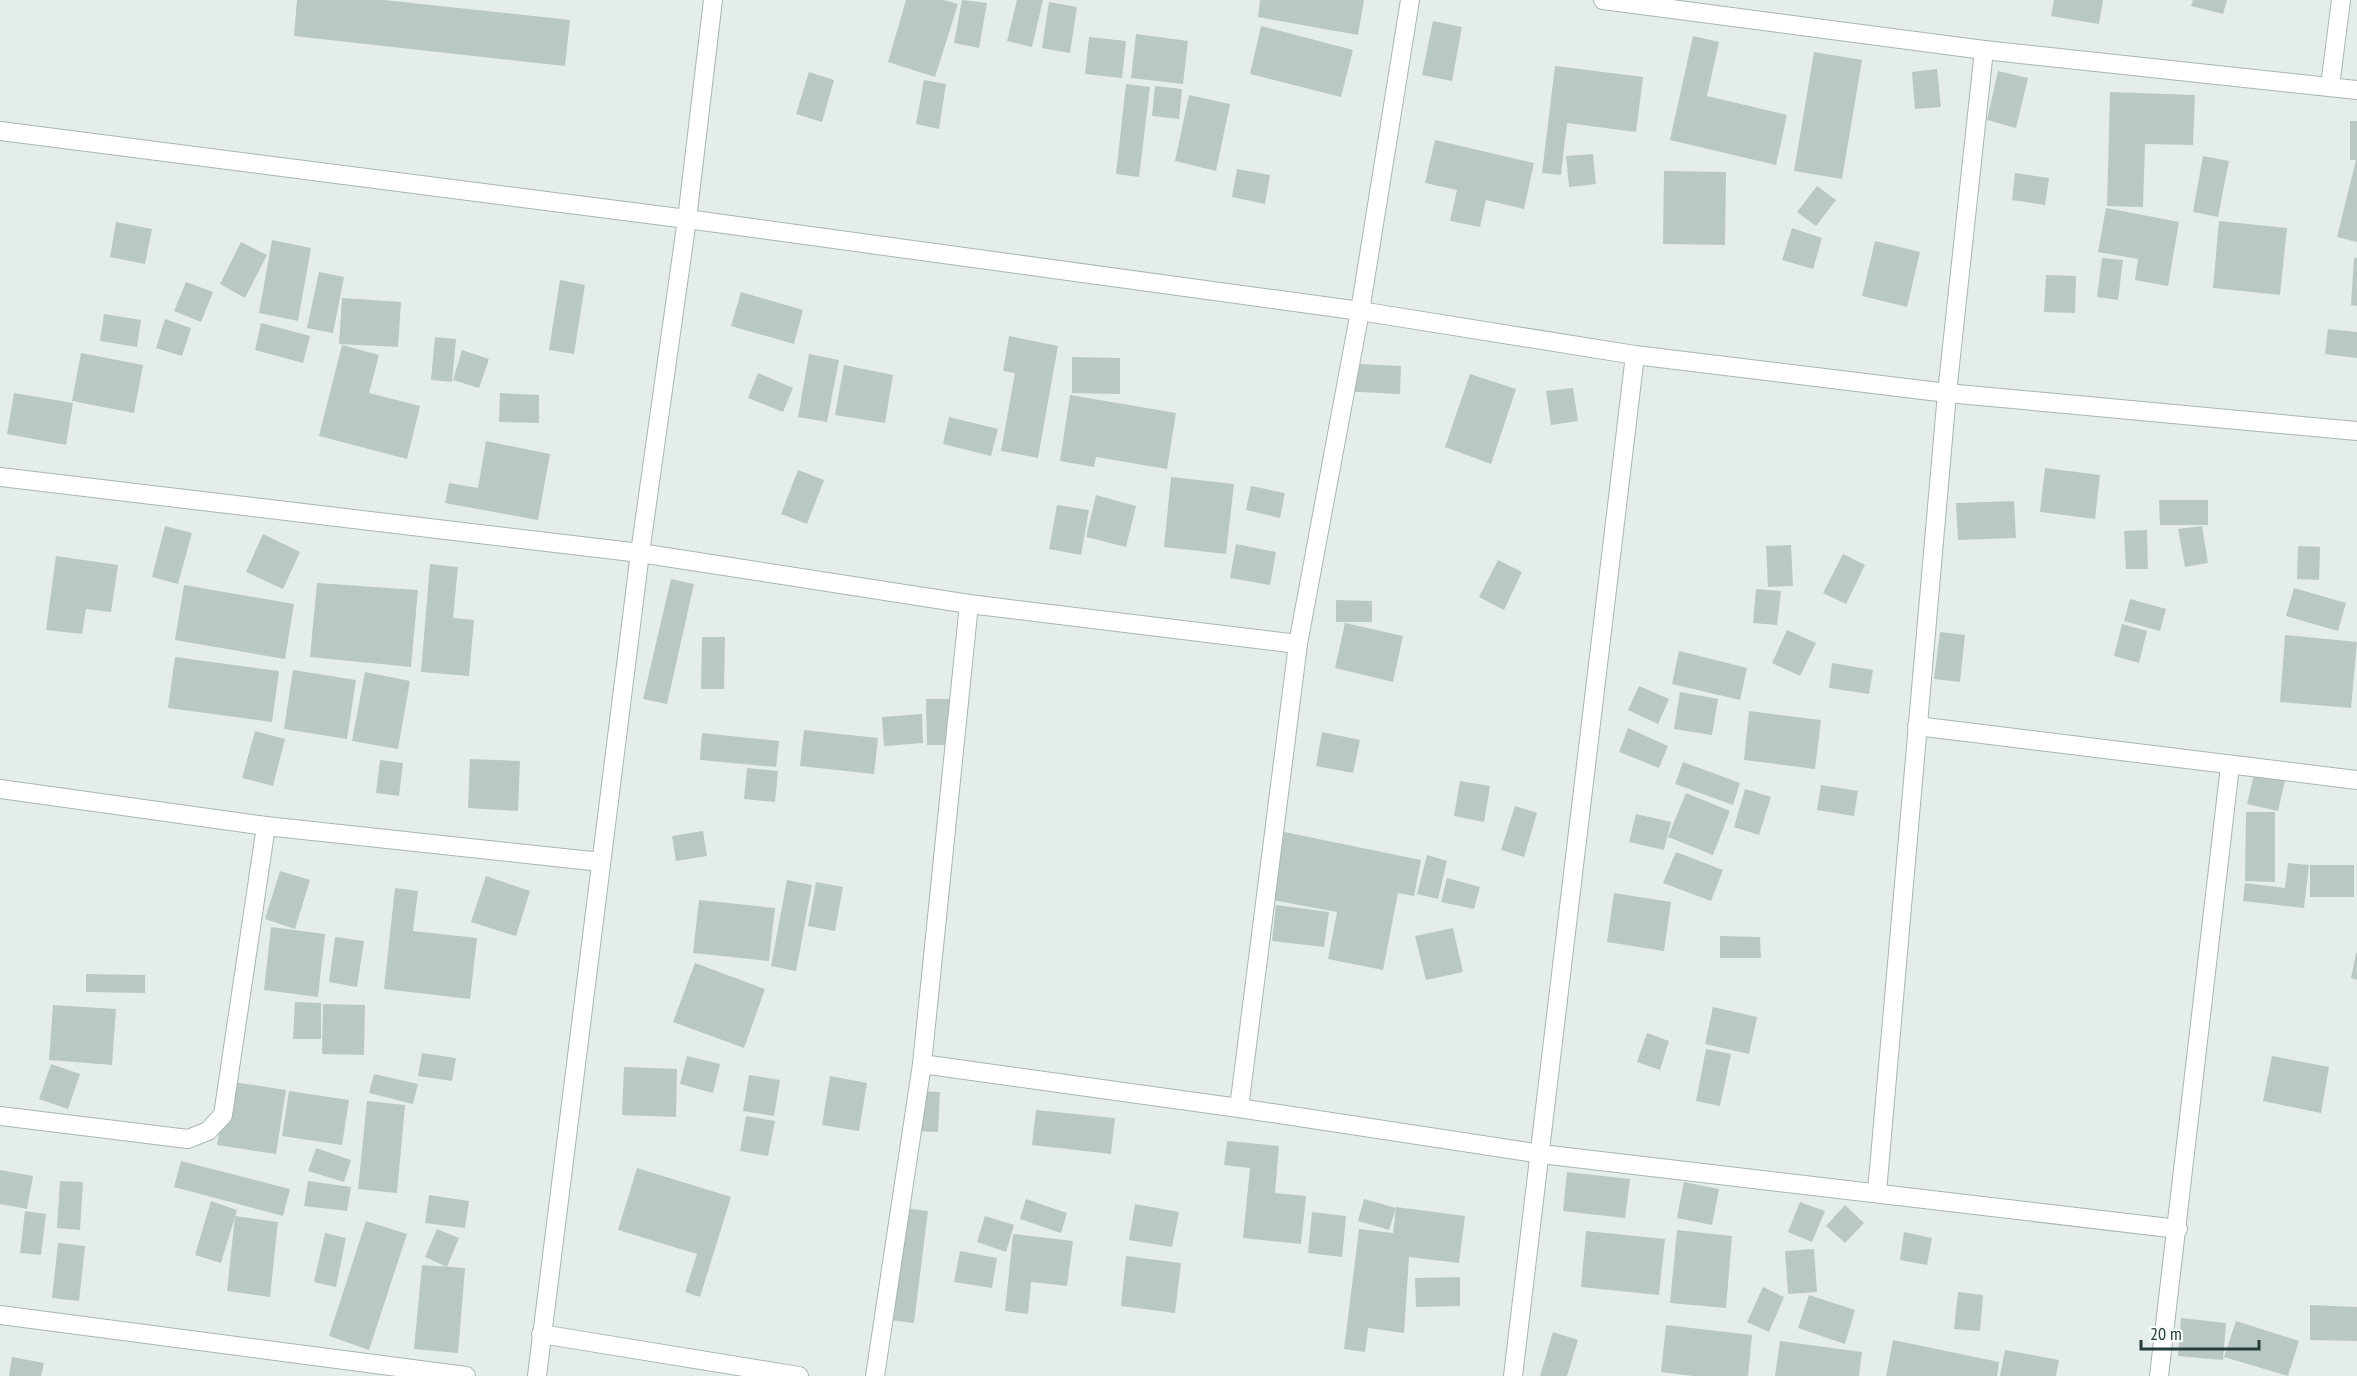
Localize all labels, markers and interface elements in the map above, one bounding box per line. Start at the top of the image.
scale bar [2141,1313,2260,1351]
text: 20 m [2150,1322,2182,1345]

